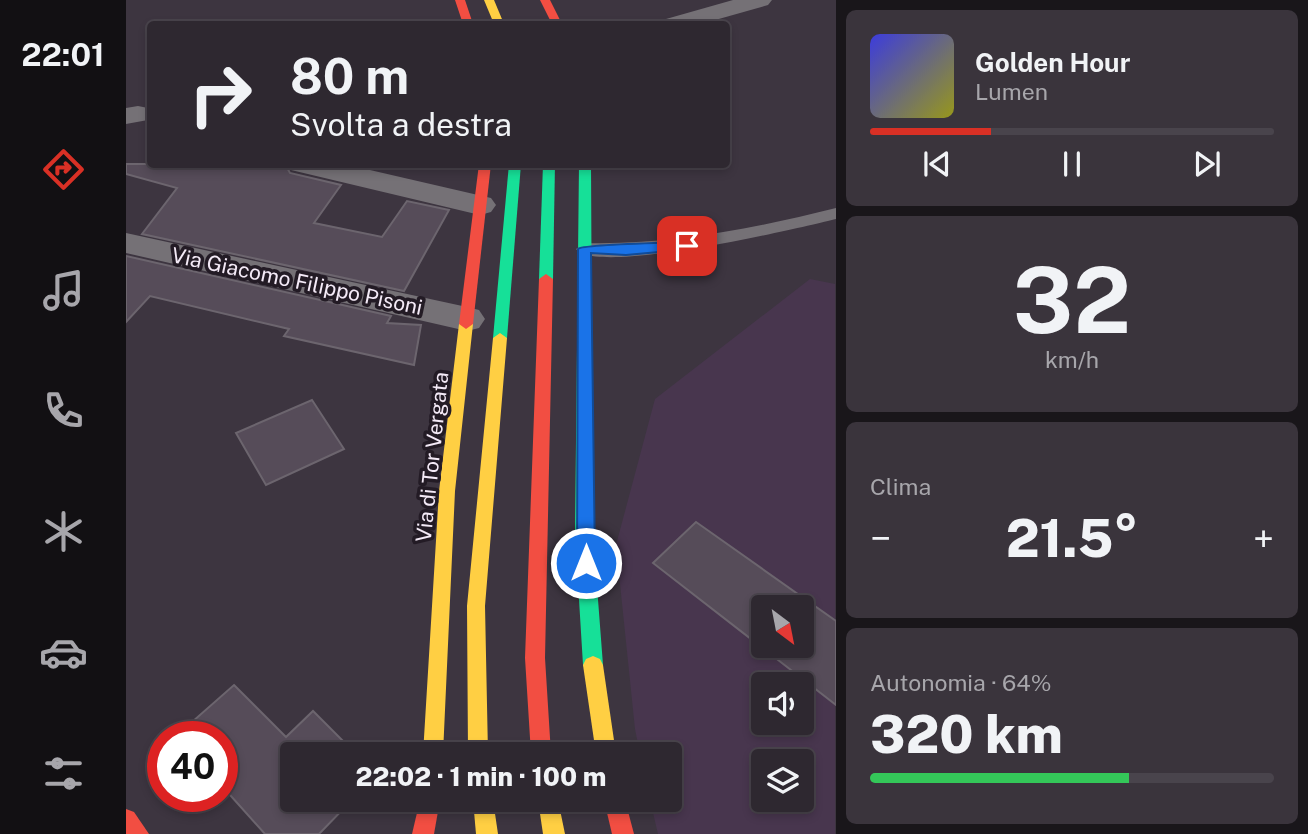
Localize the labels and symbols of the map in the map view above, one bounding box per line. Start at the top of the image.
pin [657,216,717,276]
street label: Via Giacomo Filippo Pisoni [169,242,425,320]
street label: Via di Tor Vergata [411,371,453,543]
position arrow [549,526,623,600]
north arrow [751,595,814,658]
speed limit sign: 40 [147,721,238,812]

